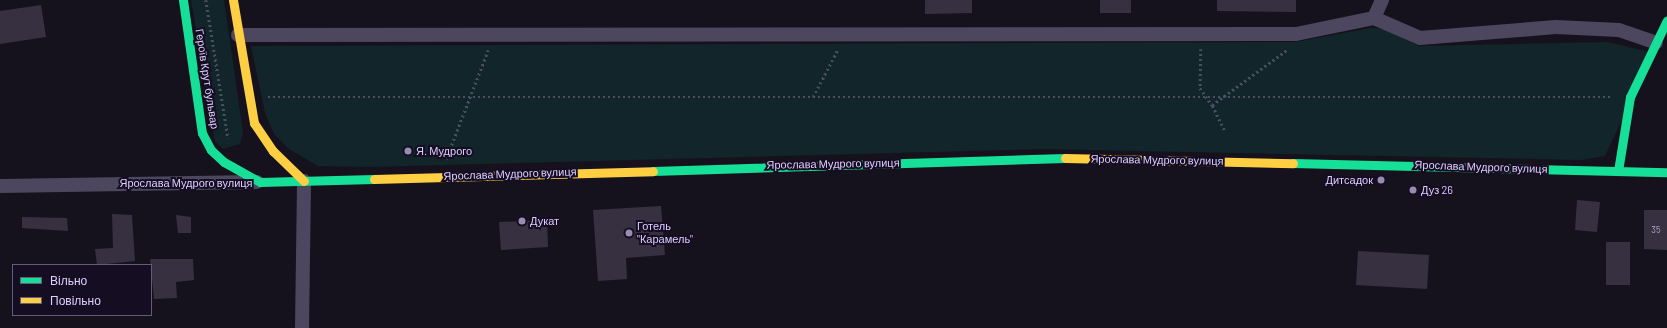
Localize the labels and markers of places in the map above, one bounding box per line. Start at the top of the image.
place label: Я. Мудрого [416,144,472,158]
marker: Я. Мудрого [403,146,413,156]
place label: Дитсадок [1326,173,1373,187]
marker: Дитсадок [1376,175,1386,185]
place label: Дуз 26 [1421,183,1453,197]
marker: Дуз 26 [1408,185,1418,195]
place label: Дукат [530,214,559,228]
marker: Дукат [517,216,527,226]
place label: Готель "Карамель" [637,220,693,246]
marker: Готель "Карамель" [624,228,634,238]

